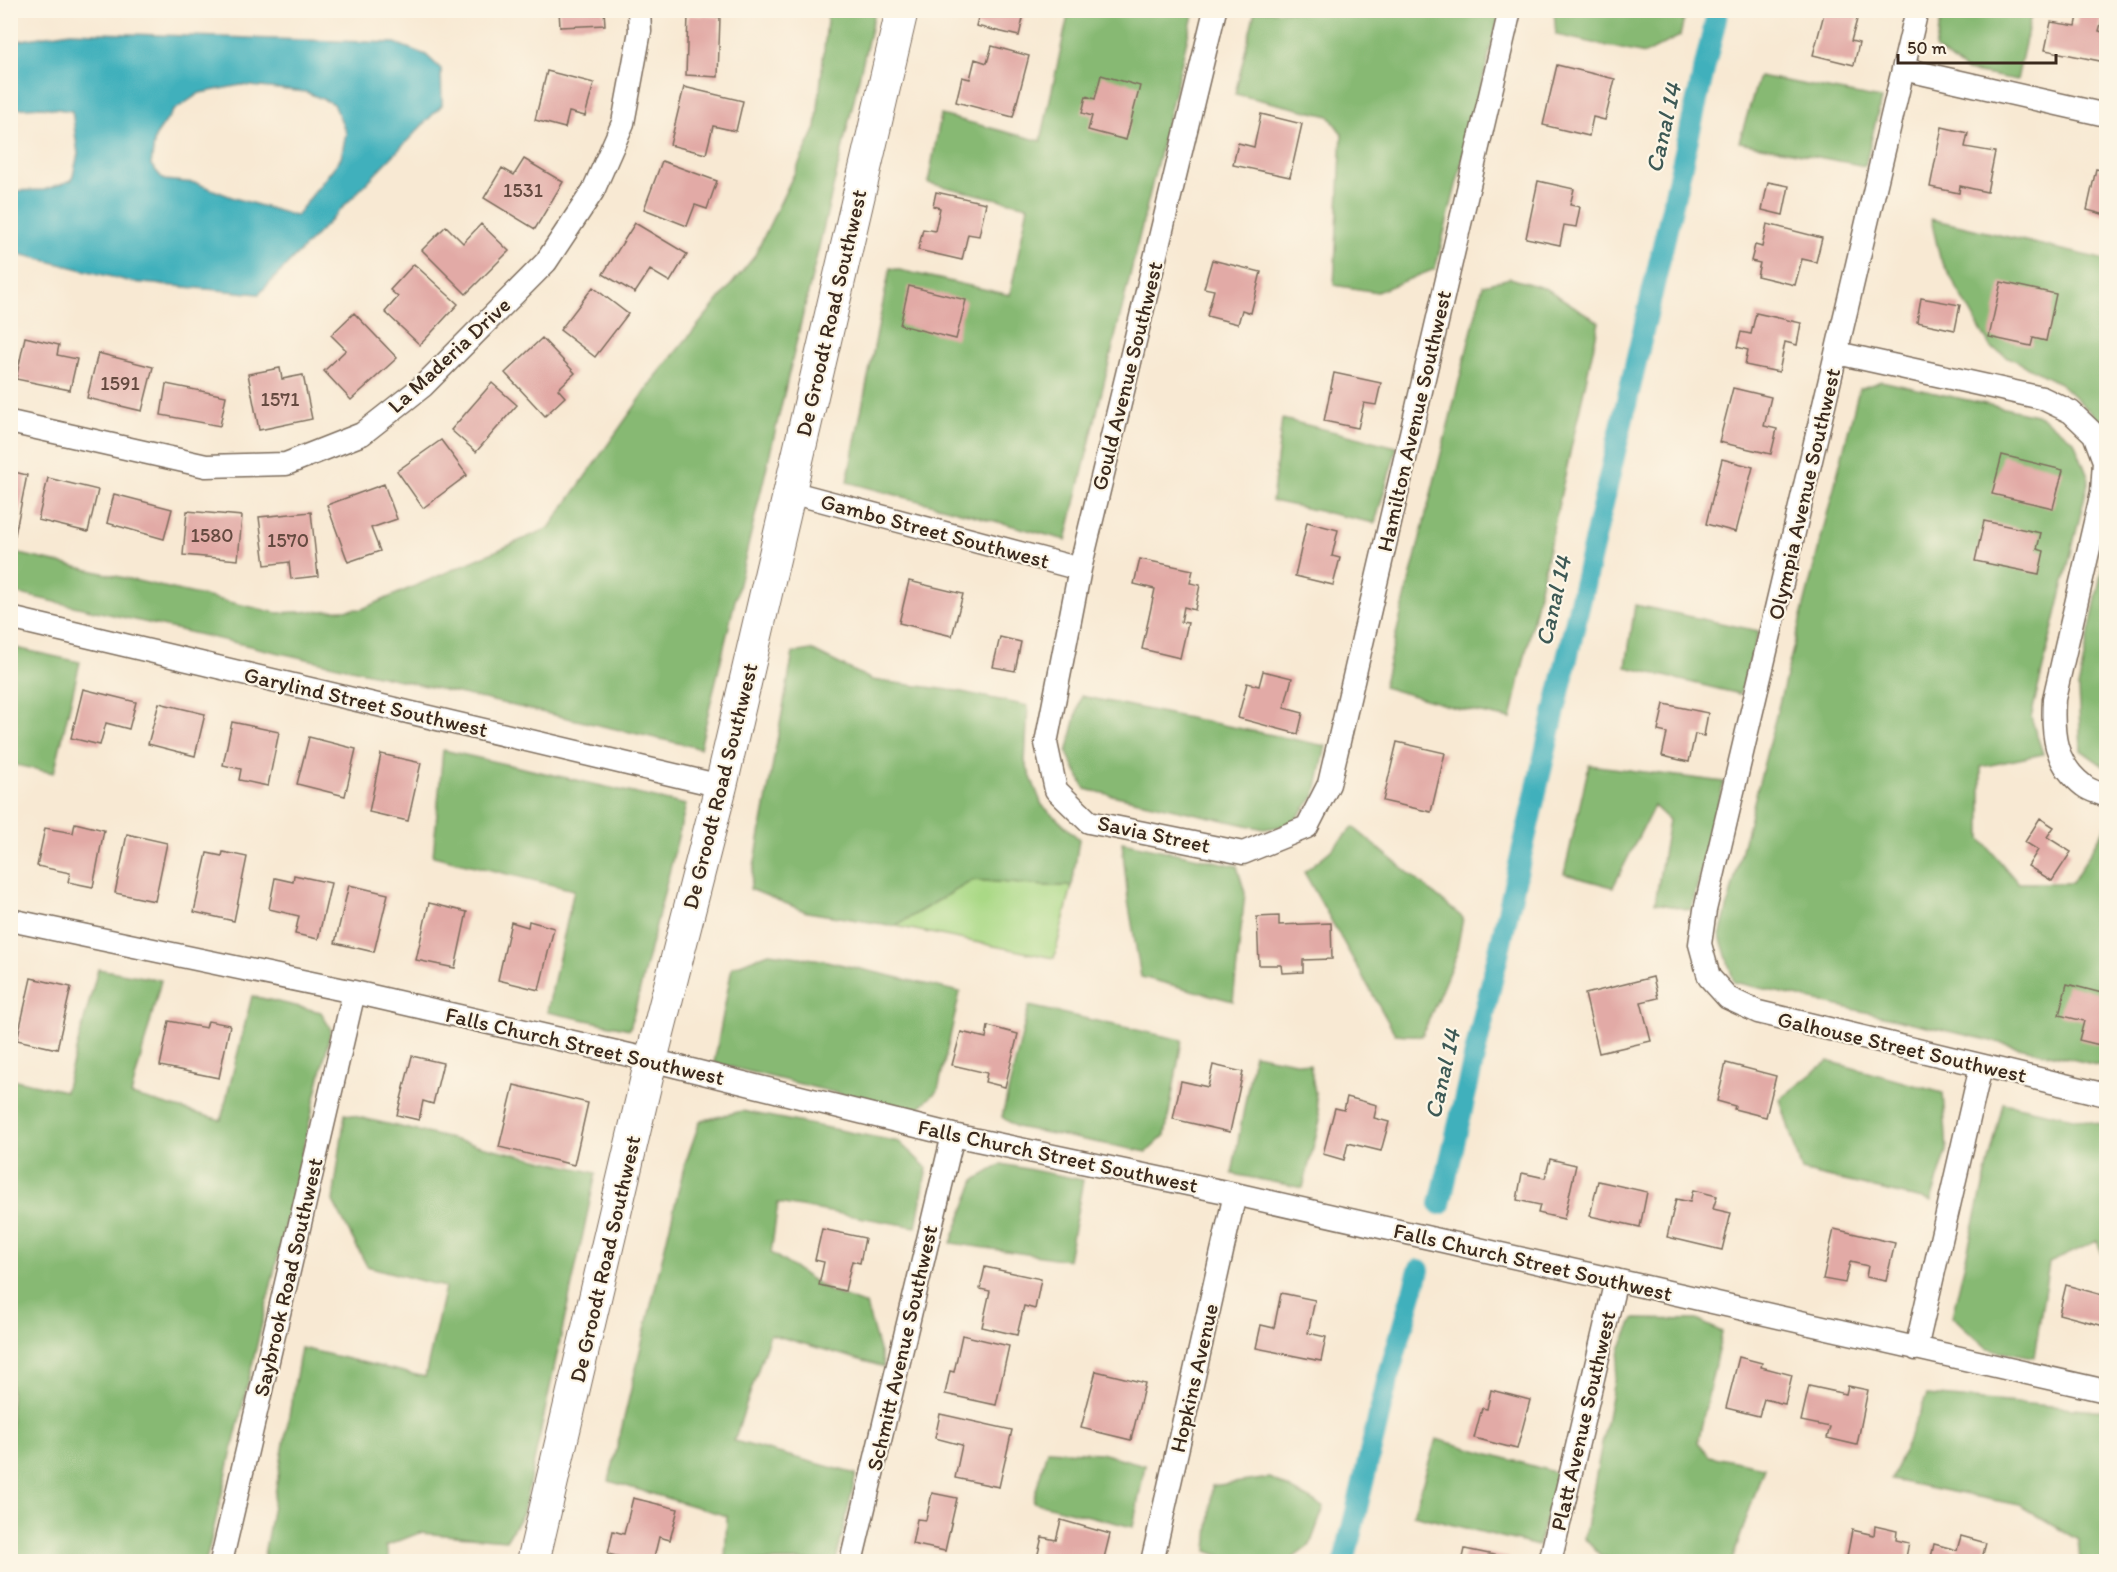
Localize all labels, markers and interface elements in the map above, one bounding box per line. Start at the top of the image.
scale bar [1898,27,2056,65]
text: 50 m [1907,37,1947,59]
water label: Canal 14 [1639,79,1688,176]
house number: 1531 [503,178,543,202]
street label: De Groodt Road Southwest [789,187,873,439]
street label: Gould Avenue Southwest [1085,259,1169,493]
street label: Hamilton Avenue Southwest [1371,288,1457,554]
street label: La Maderia Drive [382,291,516,419]
street label: Olympia Avenue Southwest [1762,365,1846,623]
house number: 1591 [100,371,140,395]
house number: 1571 [261,387,299,411]
street label: Gambo Street Southwest [818,487,1052,575]
house number: 1580 [190,523,234,547]
house number: 1570 [267,528,309,552]
water label: Canal 14 [1529,552,1578,649]
street label: De Groodt Road Southwest [676,660,764,912]
street label: Garylind Street Southwest [241,661,491,743]
street label: Savia Street [1095,809,1213,859]
street label: Falls Church Street Southwest [443,1001,727,1091]
street label: Galhouse Street Southwest [1775,1005,2029,1089]
water label: Canal 14 [1418,1025,1467,1122]
street label: Falls Church Street Southwest [916,1113,1200,1199]
street label: De Groodt Road Southwest [563,1133,647,1385]
street label: Saybrook Road Southwest [247,1155,329,1399]
street label: Falls Church Street Southwest [1391,1217,1675,1307]
street label: Schmitt Avenue Southwest [861,1223,943,1473]
street label: Hopkins Avenue [1164,1301,1224,1455]
street label: Platt Avenue Southwest [1545,1309,1621,1533]

